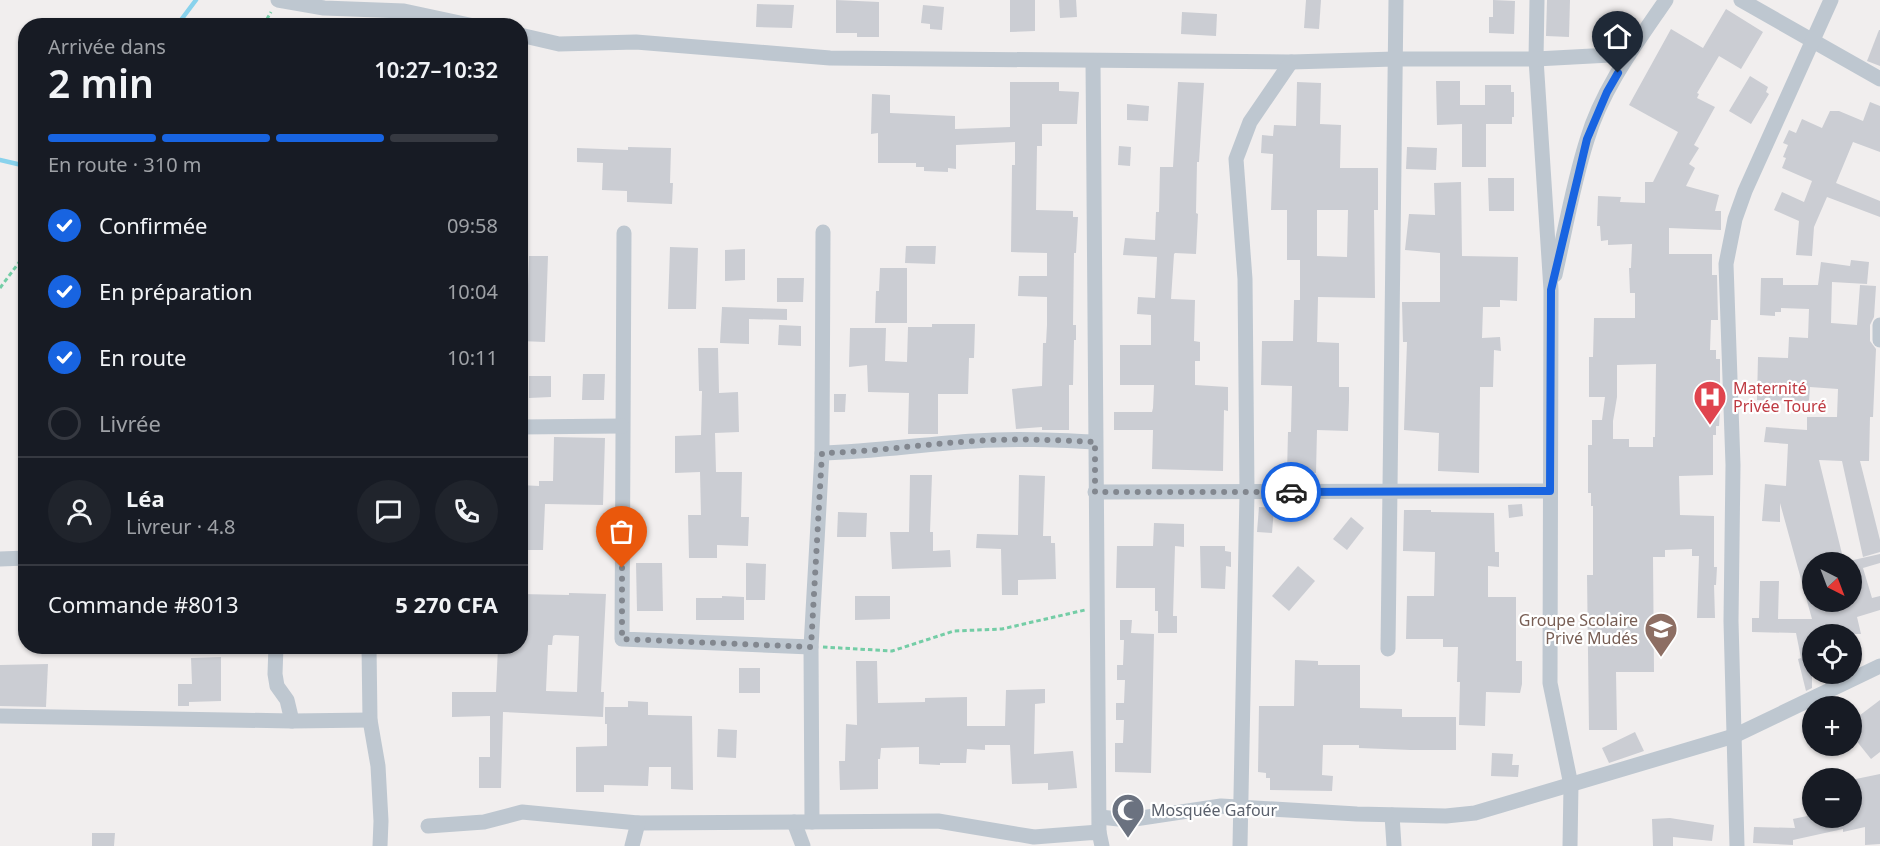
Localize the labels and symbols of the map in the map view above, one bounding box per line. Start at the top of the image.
pin [1592,11,1643,73]
place label: Maternité Privée Touré [1733,377,1826,417]
hospital icon: Maternité Privée Touré [1692,379,1728,426]
courier [1261,462,1321,522]
pin [596,506,647,568]
north arrow [1802,552,1862,612]
place label: Groupe Scolaire Privé Mudés [1519,609,1638,649]
school or university icon: Groupe Scolaire Privé Mudés [1643,611,1679,658]
mosque icon: Mosquée Gafour [1110,792,1146,839]
place label: Mosquée Gafour [1151,799,1277,821]

